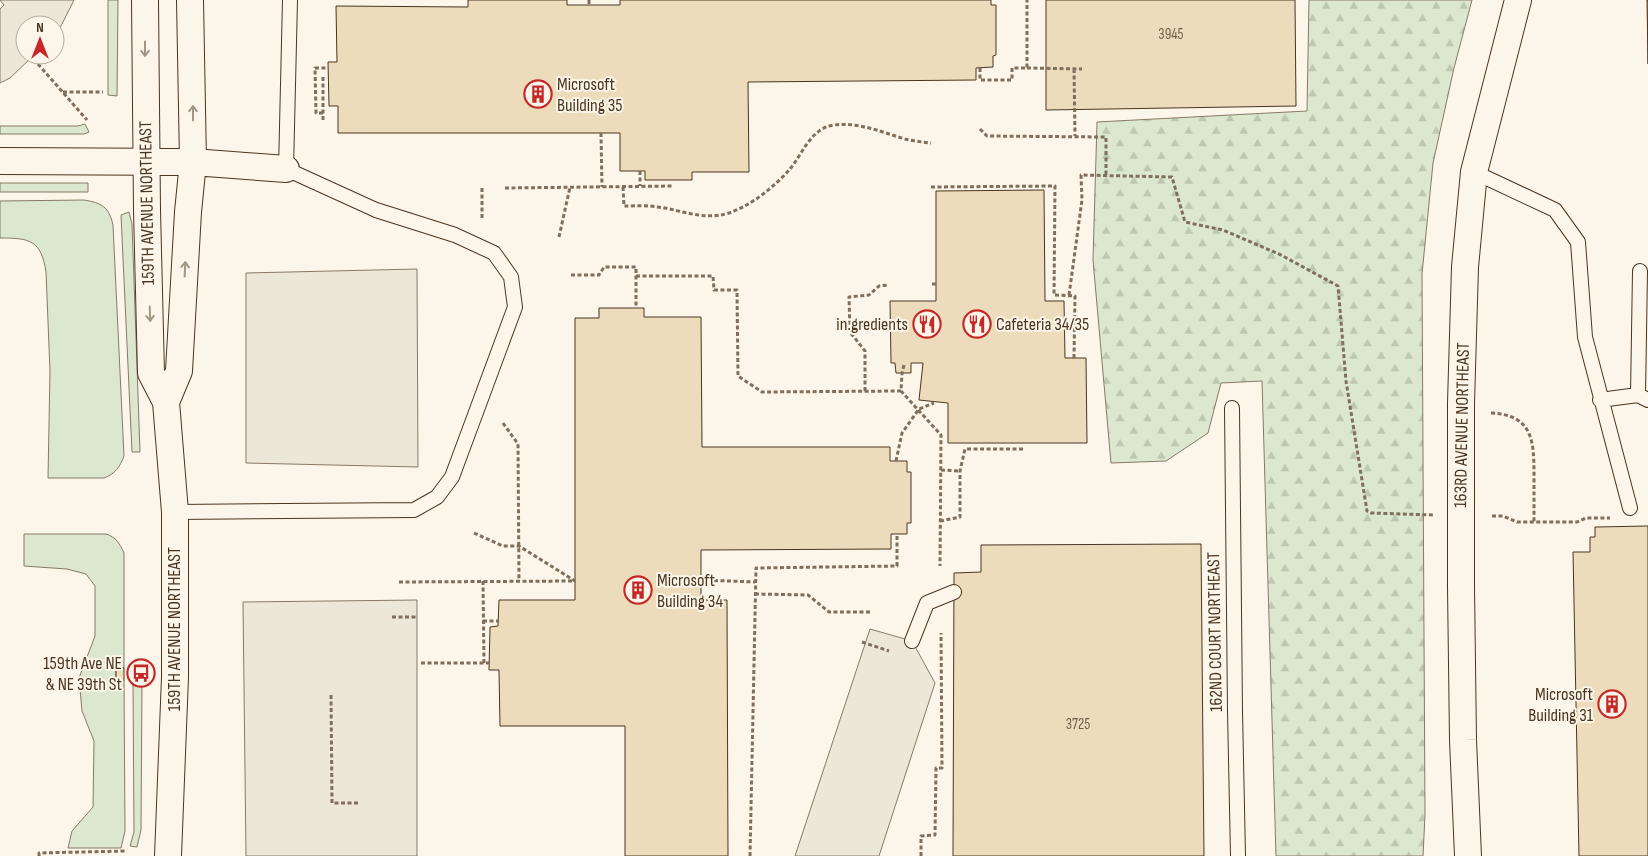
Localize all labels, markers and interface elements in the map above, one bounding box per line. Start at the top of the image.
north arrow [15,15,65,65]
text: N [36,19,44,36]
house number: 3945 [1158,25,1184,44]
one-way arrow [140,40,150,56]
place label: Microsoft Building 35 [557,74,623,116]
building icon: Microsoft Building 35 [523,79,553,109]
one-way arrow [188,105,198,122]
street label: 159TH AVENUE NORTHEAST [135,121,159,285]
one-way arrow [180,261,189,277]
one-way arrow [145,306,154,322]
restaurant icon: in.gredients [912,309,942,339]
restaurant icon: Cafeteria 34/35 [962,309,992,339]
place label: in.gredients [836,314,908,335]
place label: Cafeteria 34/35 [996,314,1089,335]
street label: 163RD AVENUE NORTHEAST [1450,342,1474,508]
street label: 159TH AVENUE NORTHEAST [164,547,185,711]
street label: 162ND COURT NORTHEAST [1203,552,1227,712]
place label: Microsoft Building 34 [657,570,723,612]
building icon: Microsoft Building 34 [623,575,653,605]
place label: 159th Ave NE & NE 39th St [43,653,122,695]
bus stop icon: 159th Ave NE & NE 39th St [126,658,156,688]
place label: Microsoft Building 31 [1528,684,1594,726]
building icon: Microsoft Building 31 [1597,689,1627,719]
house number: 3725 [1066,715,1090,734]

